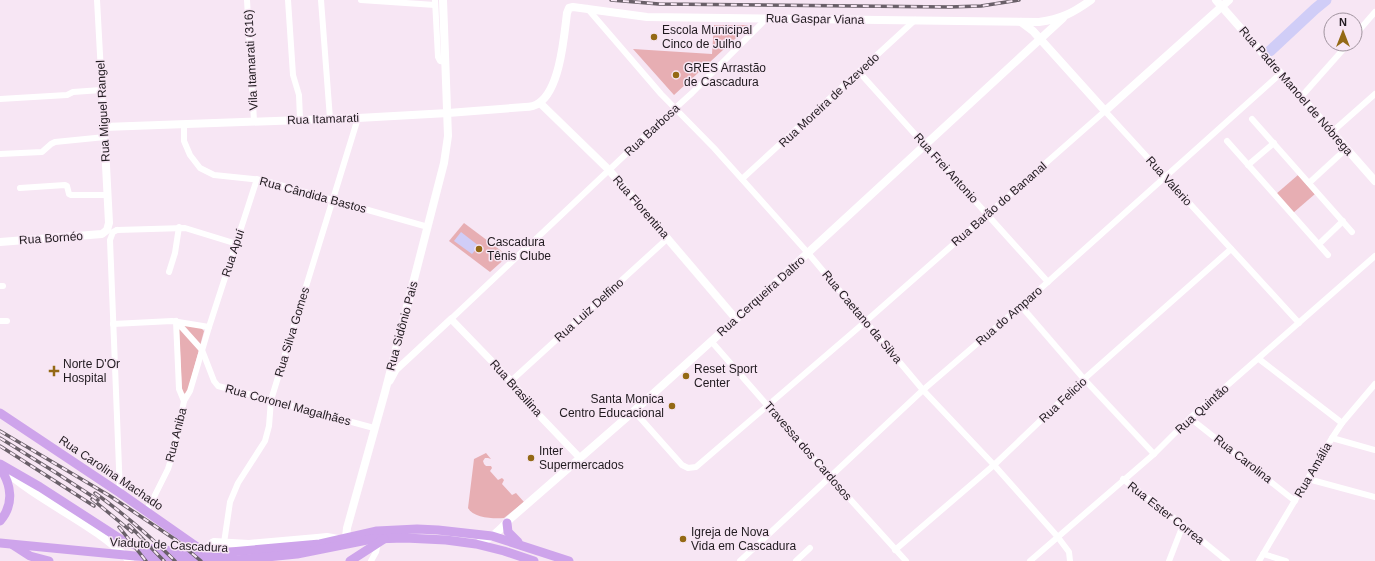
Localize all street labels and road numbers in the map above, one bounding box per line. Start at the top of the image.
street label: Vila Itamarati (316) [241,9,261,111]
street label: Rua Gaspar Viana [766,11,865,27]
street label: Rua Padre Manoel de Nóbrega [1236,24,1356,159]
street label: Rua Moreira de Azevedo [776,50,882,150]
street label: Rua Miguel Rangel [93,60,113,162]
street label: Rua Barbosa [622,101,683,159]
street label: Rua Itamarati [287,111,359,127]
street label: Rua Frei Antonio [911,130,981,206]
street label: Rua Valerio [1143,153,1195,209]
street label: Rua Barão do Bananal [949,159,1049,249]
street label: Rua Florentina [610,173,672,242]
street label: Rua Cândida Bastos [258,174,368,216]
street label: Rua Apuí [219,227,247,279]
street label: Rua Bornéo [19,229,84,247]
street label: Rua Cerqueira Daltro [714,253,808,339]
street label: Rua Caetano da Silva [819,268,905,366]
street label: Rua Luiz Delfino [552,275,627,345]
street label: Rua Sidônio Pais [383,280,421,372]
street label: Rua do Amparo [973,283,1045,349]
street label: Rua Silva Gomes [272,285,312,379]
street label: Rua Brasilina [487,357,545,419]
street label: Rua Felicio [1036,374,1090,426]
street label: Rua Coronel Magalhães [224,381,352,429]
street label: Rua Quintão [1172,381,1232,437]
street label: Travessa dos Cardosos [761,399,855,503]
street label: Rua Aniba [163,406,190,464]
street label: Rua Carolina [1211,432,1275,486]
street label: Rua Carolina Machado [56,433,166,513]
street label: Rua Amália [1292,440,1335,500]
street label: Rua Ester Correa [1125,479,1207,547]
street label: Viaduto de Cascadura [109,535,229,555]

